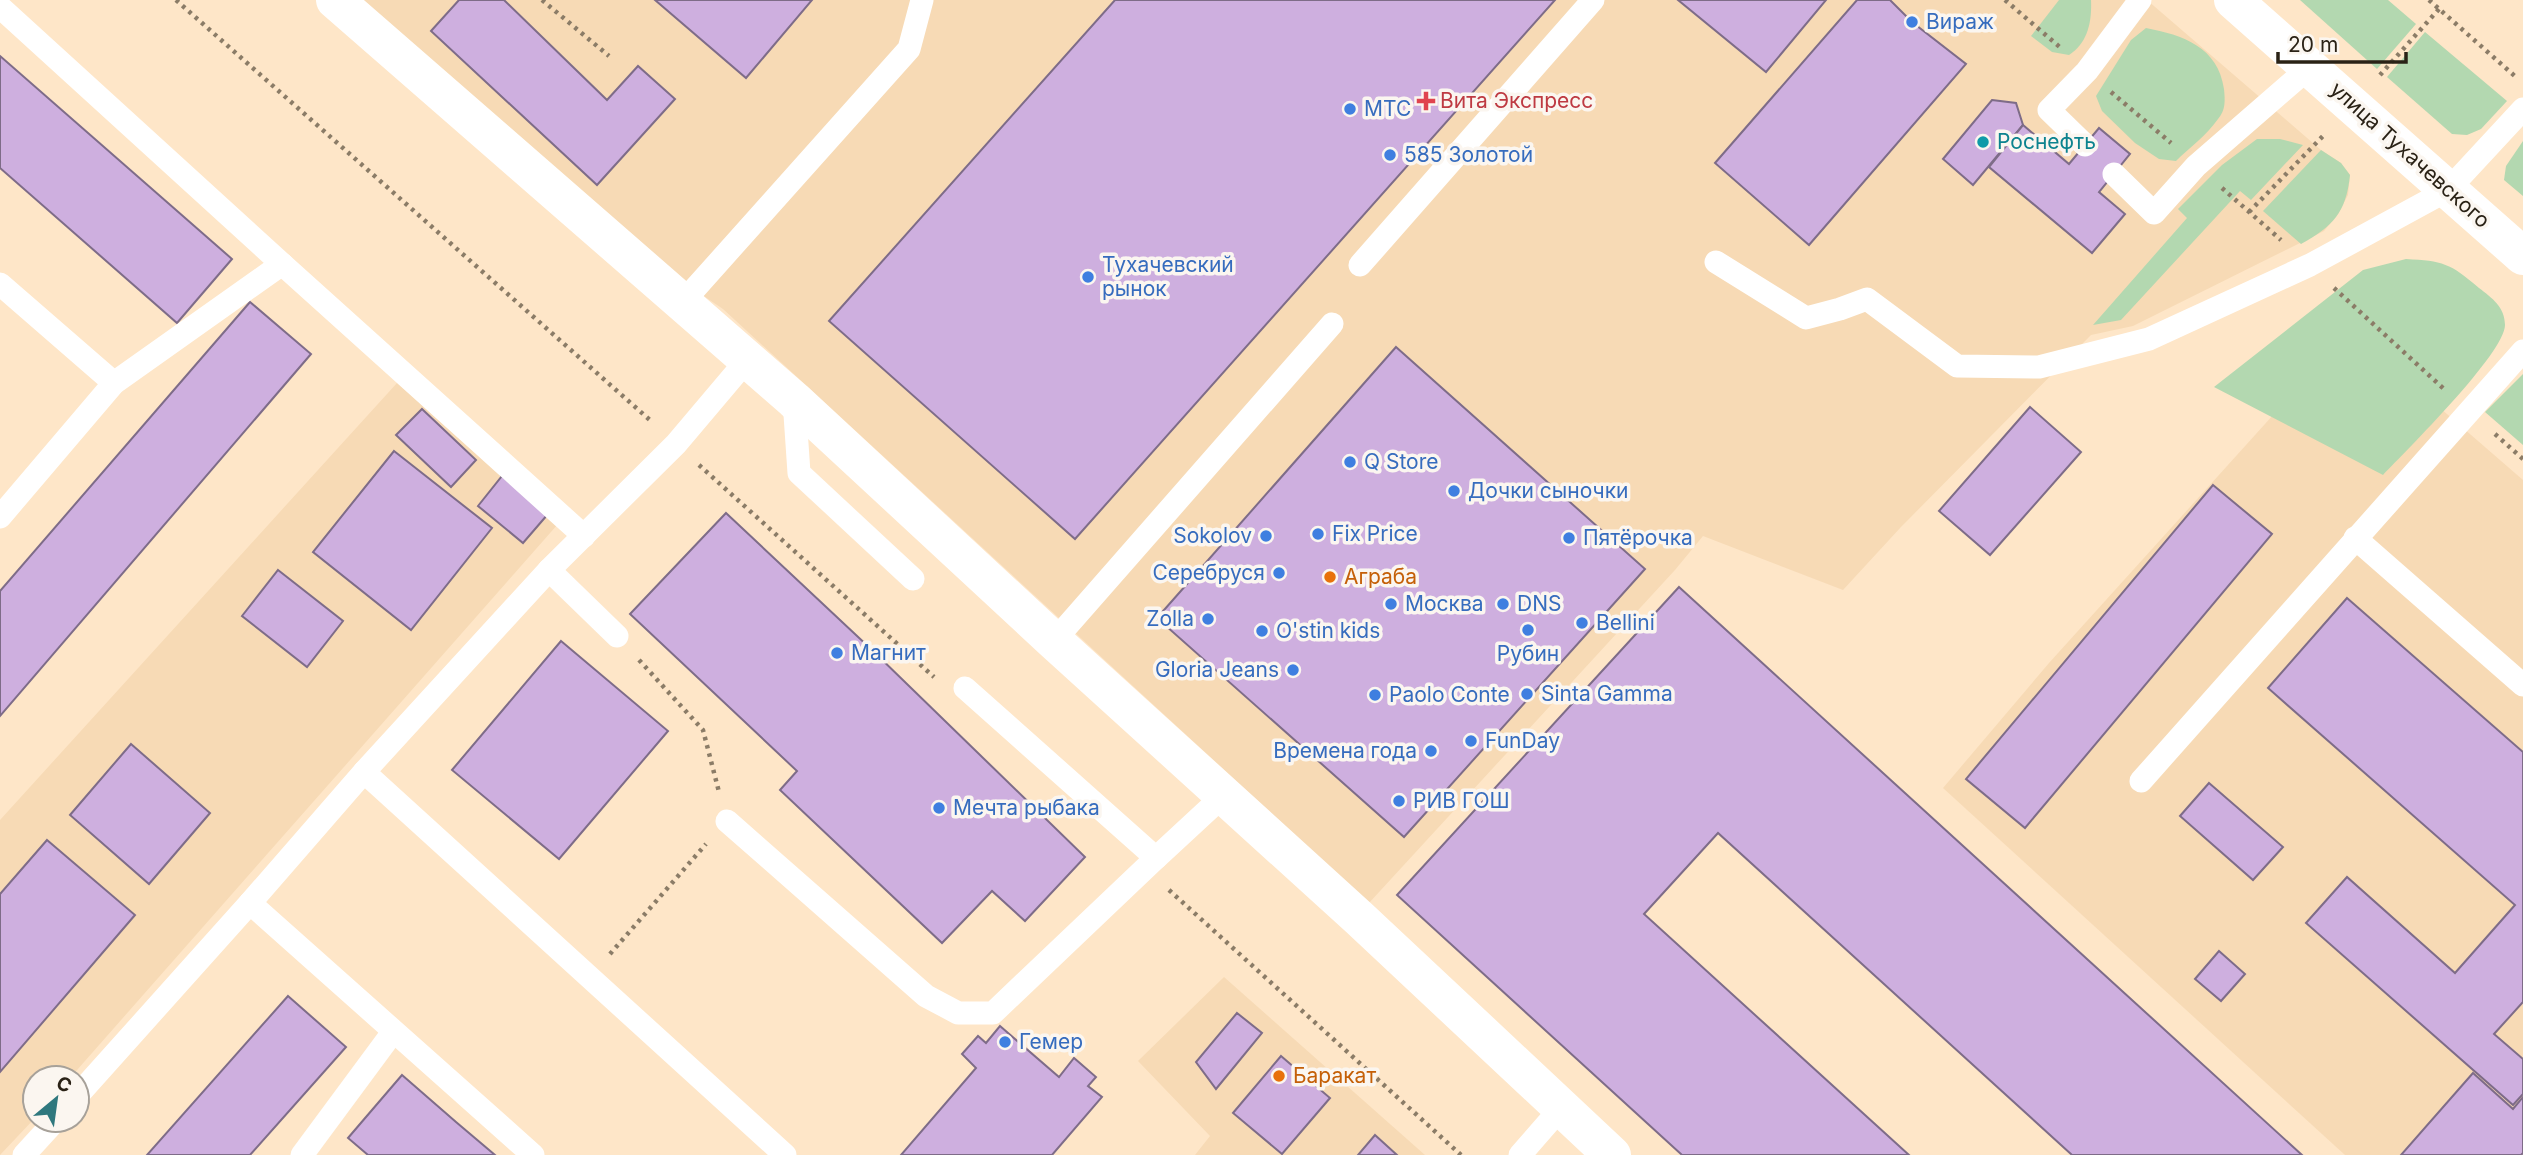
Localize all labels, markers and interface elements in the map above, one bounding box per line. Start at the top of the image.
place label: Вираж [1926,9,1994,34]
marker: Вираж [1904,14,1920,30]
scale bar [2278,21,2406,65]
text: 20 m [2288,32,2338,57]
street label: улица Тухачевского [2325,76,2495,233]
place label: Вита Экспресс [1440,88,1593,113]
marker: Вита Экспресс [1418,93,1434,109]
place label: МТС [1364,96,1411,121]
marker: МТС [1342,101,1358,117]
place label: Роснефть [1997,129,2096,154]
marker: Роснефть [1975,134,1991,150]
place label: 585 Золотой [1404,142,1533,167]
marker: 585 Золотой [1382,147,1398,163]
place label: Тухачевский рынок [1102,252,1234,301]
marker: Тухачевский рынок [1080,269,1096,285]
place label: Q Store [1364,449,1439,474]
marker: Q Store [1342,454,1358,470]
place label: Дочки сыночки [1468,478,1628,503]
marker: Дочки сыночки [1446,483,1462,499]
place label: Fix Price [1332,521,1418,546]
place label: Sokolov [1173,523,1252,548]
place label: Пятёрочка [1583,525,1693,550]
marker: Fix Price [1310,526,1326,542]
marker: Sokolov [1258,528,1274,544]
marker: Пятёрочка [1561,530,1577,546]
place label: Серебруся [1152,560,1265,585]
place label: Аграба [1344,564,1417,589]
marker: Серебруся [1271,565,1287,581]
marker: Аграба [1322,569,1338,585]
place label: Москва [1405,591,1484,616]
place label: DNS [1517,591,1561,616]
marker: Москва [1383,596,1399,612]
marker: DNS [1495,596,1511,612]
place label: Zolla [1146,606,1194,631]
place label: Bellini [1596,610,1655,635]
marker: Zolla [1200,611,1216,627]
marker: Bellini [1574,615,1590,631]
place label: O'stin kids [1276,618,1380,643]
marker: Рубин [1520,622,1536,638]
marker: O'stin kids [1254,623,1270,639]
place label: Магнит [851,640,926,665]
place label: Рубин [1497,641,1559,666]
marker: Магнит [829,645,845,661]
place label: Gloria Jeans [1155,657,1279,682]
marker: Gloria Jeans [1285,662,1301,678]
place label: Sinta Gamma [1541,681,1673,706]
place label: Paolo Conte [1389,682,1510,707]
marker: Sinta Gamma [1519,686,1535,702]
marker: Paolo Conte [1367,687,1383,703]
place label: FunDay [1485,728,1560,753]
marker: FunDay [1463,733,1479,749]
place label: Времена года [1273,738,1417,763]
marker: Времена года [1423,743,1439,759]
place label: РИВ ГОШ [1413,788,1510,813]
marker: РИВ ГОШ [1391,793,1407,809]
place label: Мечта рыбака [953,795,1100,820]
marker: Мечта рыбака [931,800,947,816]
place label: Гемер [1019,1029,1083,1054]
marker: Гемер [997,1034,1013,1050]
place label: Баракат [1293,1063,1376,1088]
north arrow [21,1064,91,1134]
marker: Баракат [1271,1068,1287,1084]
text: С [52,1071,76,1098]

